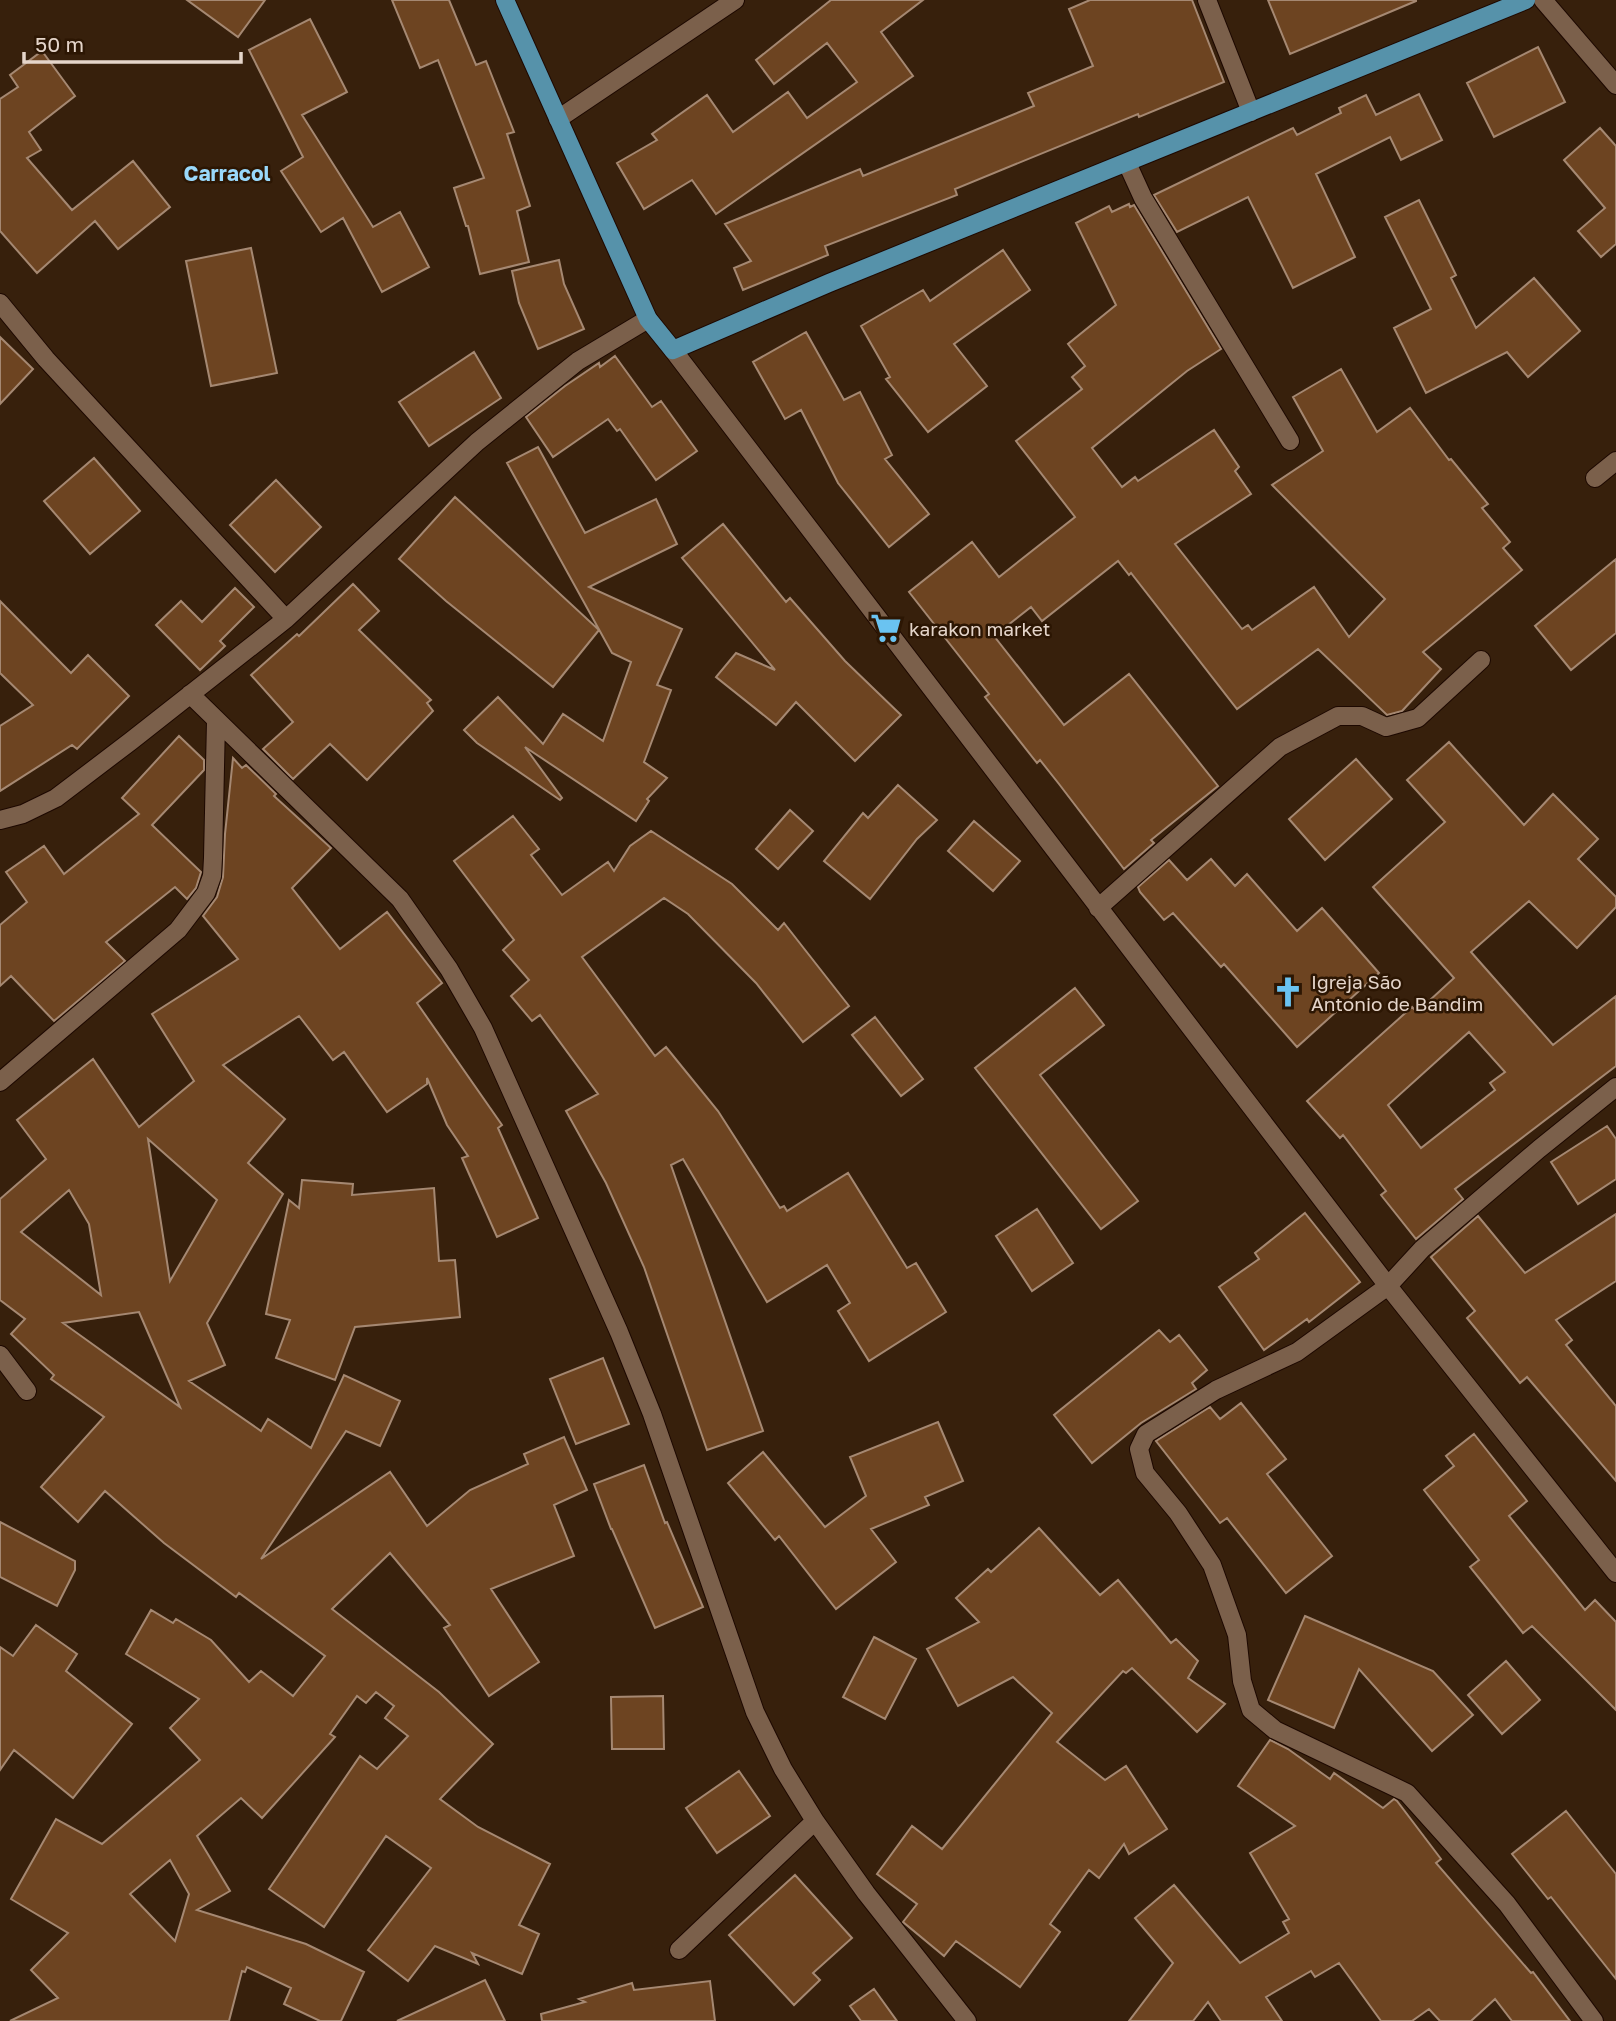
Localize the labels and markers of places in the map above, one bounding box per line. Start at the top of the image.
supermarket icon: karakon market [869,611,903,645]
place label: karakon market [909,617,1050,640]
place label: Igreja São Antonio de Bandim [1311,970,1483,1015]
church icon: Igreja São Antonio de Bandim [1271,975,1305,1009]

